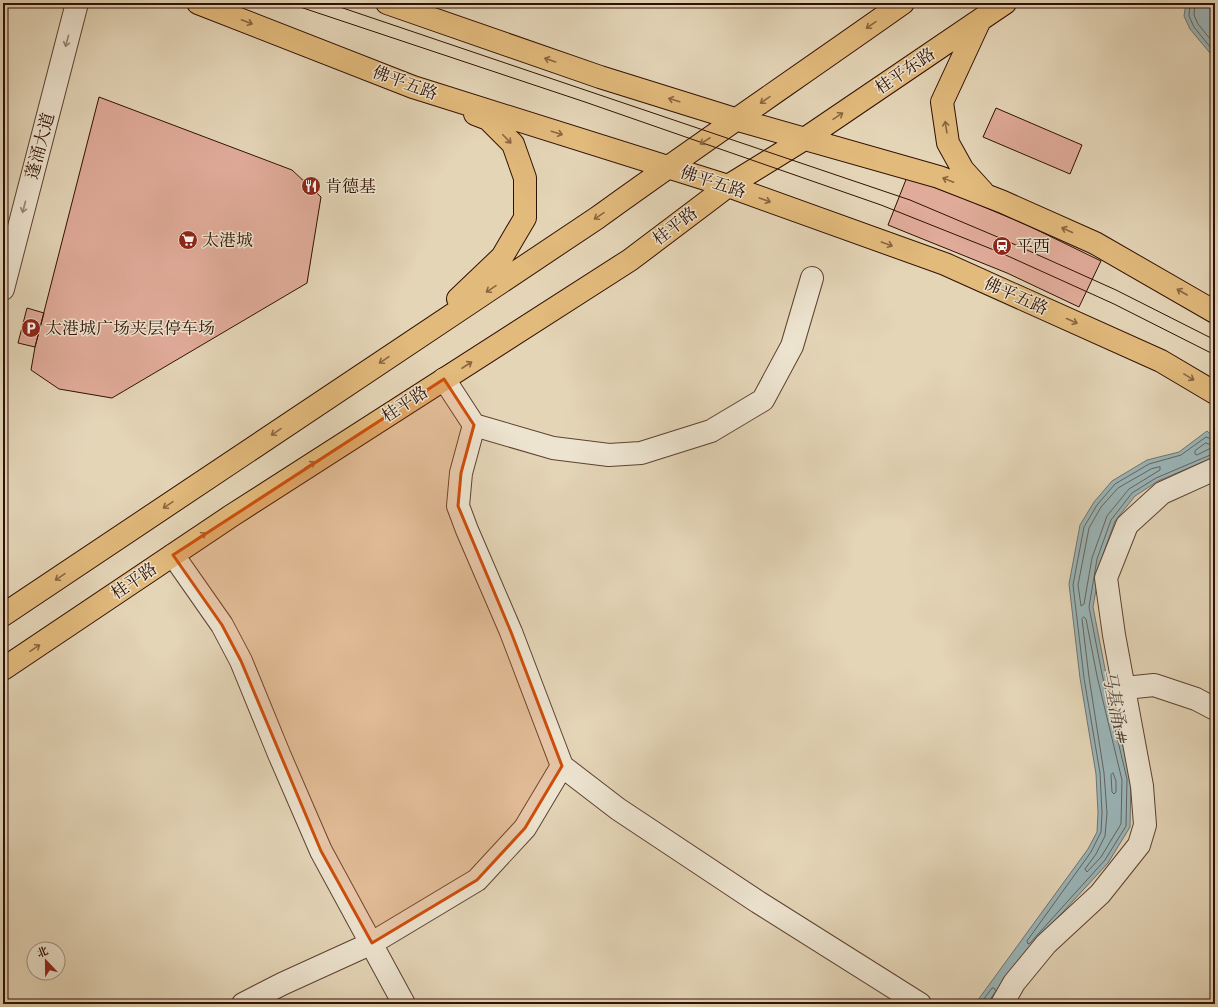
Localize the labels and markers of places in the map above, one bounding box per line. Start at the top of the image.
restaurant icon: 肯德基 [300,175,322,197]
place label: 肯德基 [325,176,376,197]
supermarket icon: 太港城 [177,229,199,251]
place label: 太港城 [202,230,253,251]
station icon: 平西 [991,235,1013,257]
place label: 平西 [1016,236,1050,257]
parking icon: 太港城广场夹层停车场 [20,317,42,339]
place label: 太港城广场夹层停车场 [45,318,215,339]

